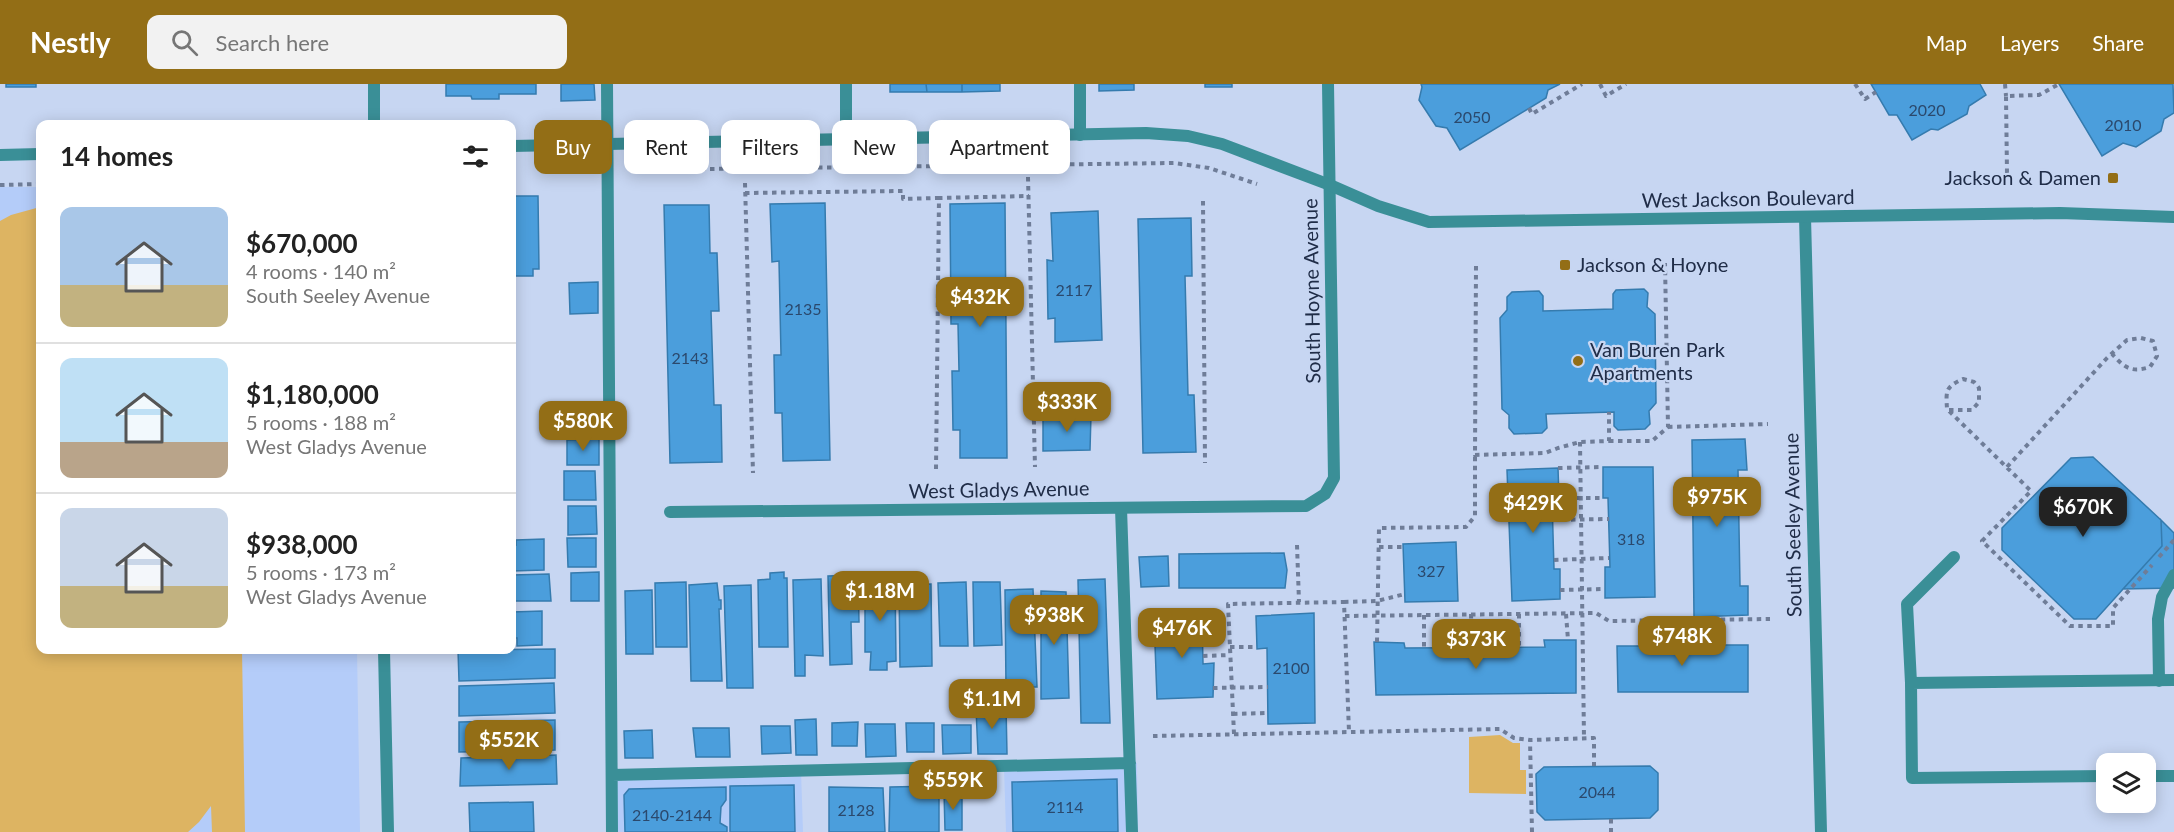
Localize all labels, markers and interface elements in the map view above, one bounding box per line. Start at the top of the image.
search box [147,15,567,69]
text: Nestly [30,25,111,59]
icon: search [168,26,201,59]
text: Search here [216,29,329,56]
text: Map [1926,30,1967,55]
text: Layers [2000,30,2059,55]
text: Share [2092,30,2144,55]
house number: 2020 [1908,100,1946,119]
house number: 2050 [1453,107,1491,126]
house number: 2010 [2104,115,2142,134]
chip: Buy [534,120,612,174]
chip: Rent [624,120,709,174]
chip: Filters [721,120,820,174]
chip: New [832,120,917,174]
chip: Apartment [929,120,1070,174]
text: 14 homes [60,140,173,172]
icon: filters [459,140,492,173]
place label: Jackson & Damen [1945,165,2101,189]
marker: Jackson & Damen [2106,171,2120,185]
street label: West Jackson Boulevard [1641,184,1855,212]
street label: South Hoyne Avenue [1297,198,1325,384]
text: $670,000 [246,227,358,259]
icon: home [108,231,180,303]
place label: Jackson & Hoyne [1577,252,1728,276]
marker: Jackson & Hoyne [1558,258,1572,272]
text: 4 rooms · 140 m² [246,259,396,283]
pin: $432K [938,277,1022,328]
house number: 2117 [1055,280,1093,299]
text: South Seeley Avenue [246,283,430,307]
text: $432K [950,284,1010,308]
house number: 2135 [784,299,822,318]
place label: Van Buren Park Apartments [1590,337,1726,384]
house number: 2143 [671,348,709,367]
marker: Van Buren Park Apartments [1571,354,1585,368]
text: $1,180,000 [246,378,379,410]
icon: home [108,382,180,454]
pin: $333K [1025,382,1109,433]
text: $333K [1037,389,1097,413]
pin: $580K [541,401,625,452]
text: $580K [553,408,613,432]
text: 5 rooms · 188 m² [246,410,396,434]
street label: South Seeley Avenue [1778,433,1806,617]
text: West Gladys Avenue [246,434,427,458]
street label: West Gladys Avenue [908,475,1090,503]
pin: $975K [1675,477,1759,528]
pin: $429K [1491,483,1575,534]
text: $975K [1687,484,1747,508]
pin: $670K [2041,487,2125,538]
text: $429K [1503,490,1563,514]
text: $670K [2053,494,2113,518]
text: $938,000 [246,528,358,560]
house number: 318 [1617,529,1645,548]
icon: home [108,532,180,604]
text: 5 rooms · 173 m² [246,560,396,584]
house number: 327 [1417,561,1445,580]
pin: $1.18M [831,571,929,622]
text: $1.18M [845,578,915,602]
text: West Gladys Avenue [246,584,427,608]
pin: $938K [1012,595,1096,646]
text: $938K [1024,602,1084,626]
pin: $476K [1140,608,1224,659]
text: $476K [1152,615,1212,639]
pin: $748K [1640,616,1724,667]
pin: $373K [1434,619,1518,670]
text: $748K [1652,623,1712,647]
text: $373K [1446,626,1506,650]
house number: 2100 [1272,658,1310,677]
pin: $1.1M [950,679,1034,730]
text: $1.1M [963,686,1021,710]
pin: $552K [467,720,551,771]
text: $552K [479,727,539,751]
map controls [2096,753,2156,813]
button: layers [2096,753,2156,813]
pin: $559K [911,760,995,811]
text: $559K [923,767,983,791]
house number: 2044 [1578,782,1616,801]
house number: 2114 [1046,797,1084,816]
house number: 2128 [837,800,875,819]
house number: 2140-2144 [632,805,712,824]

